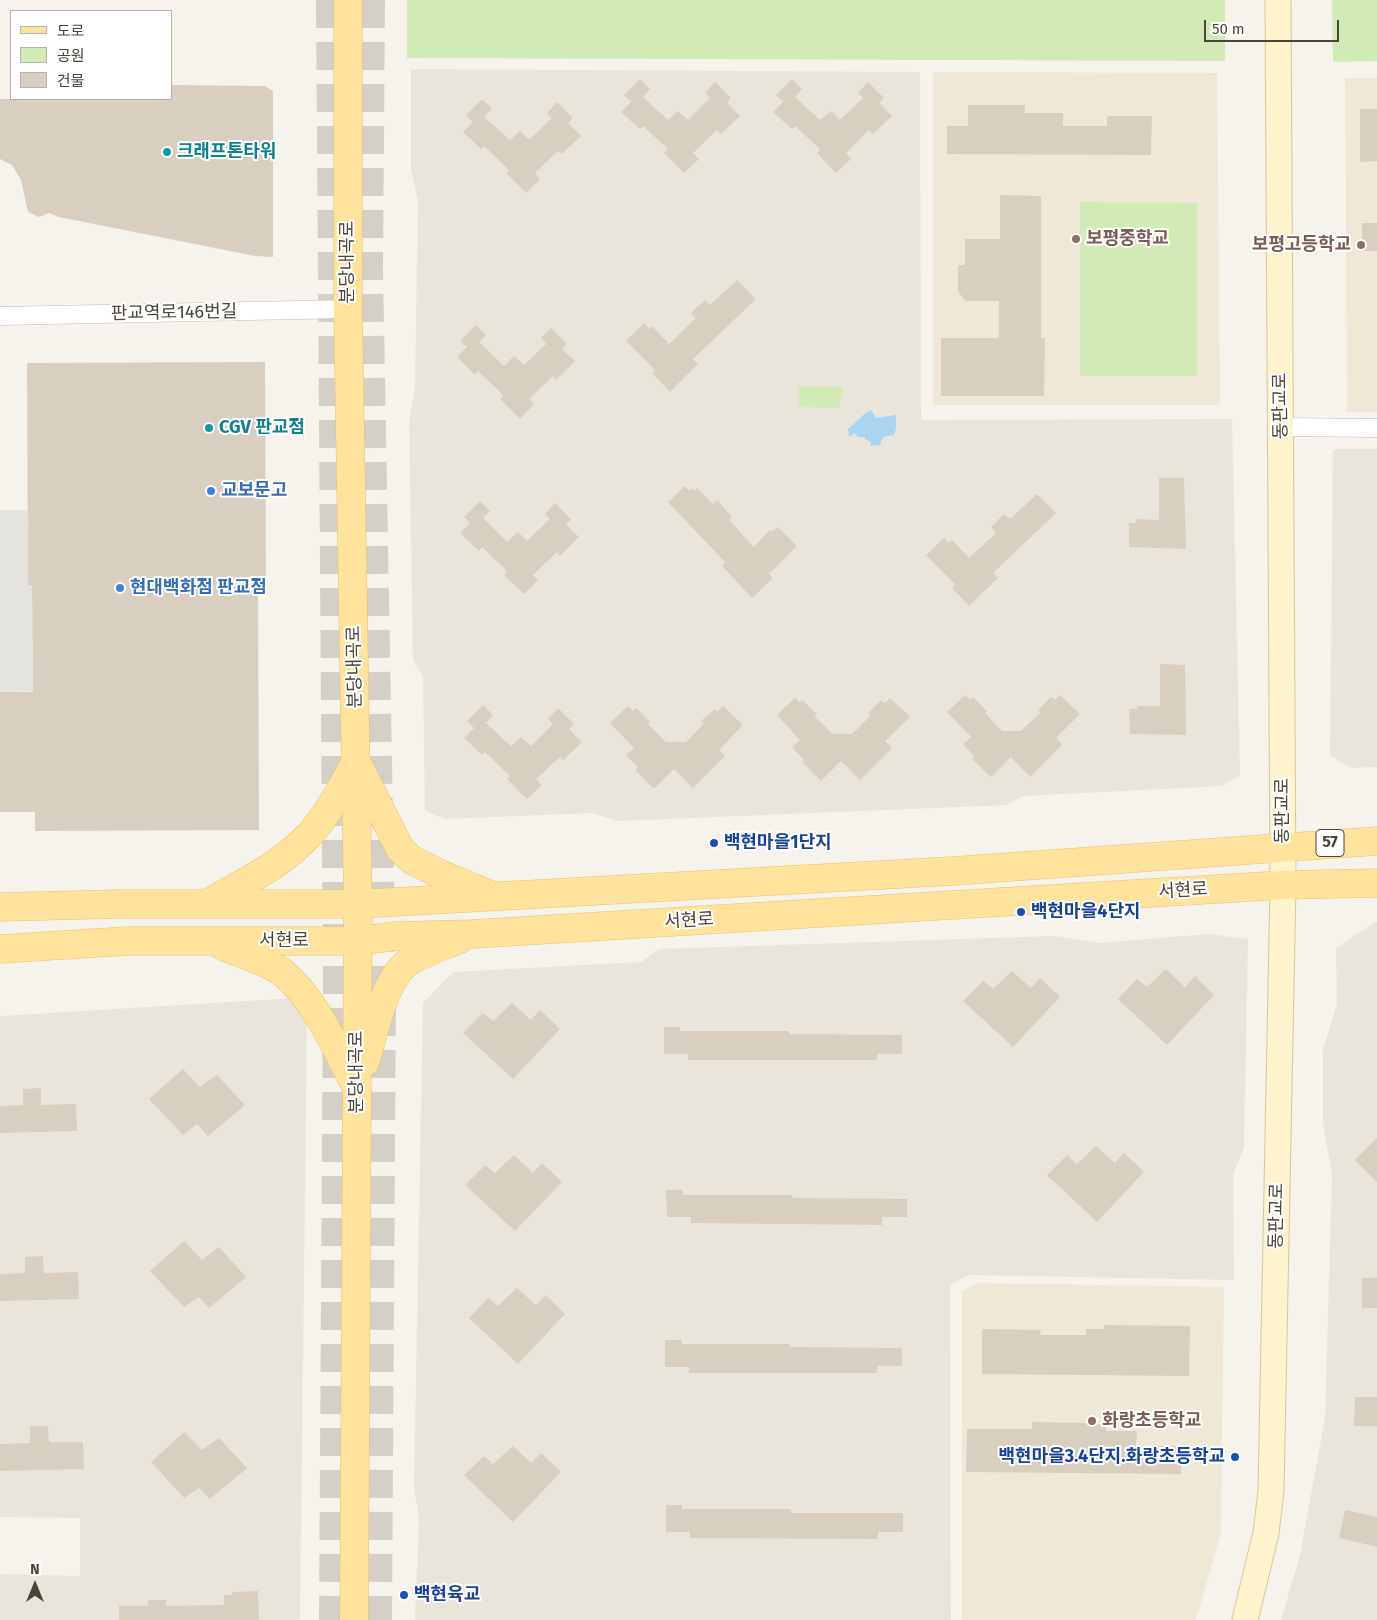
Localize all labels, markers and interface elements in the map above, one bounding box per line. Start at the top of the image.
legend [10,10,172,100]
scale bar [1207,10,1342,42]
text: 50 m [1212,20,1245,38]
text: 도로 [57,22,85,40]
text: 공원 [57,47,85,65]
text: 건물 [57,72,85,90]
place label: 크래프톤타워 [177,141,276,163]
marker: 크래프톤타워 [161,146,173,158]
street label: 분당내곡로 [337,221,359,303]
place label: 보평중학교 [1086,228,1169,250]
marker: 보평중학교 [1070,233,1082,245]
place label: 보평고등학교 [1252,234,1351,256]
marker: 보평고등학교 [1355,239,1367,251]
street label: 판교역로146번길 [111,301,237,325]
street label: 동판교로 [1270,373,1292,439]
place label: CGV 판교점 [219,417,305,439]
marker: CGV 판교점 [203,422,215,434]
place label: 교보문고 [221,480,287,502]
marker: 교보문고 [205,485,217,497]
place label: 현대백화점 판교점 [130,577,267,599]
marker: 현대백화점 판교점 [114,582,126,594]
street label: 분당내곡로 [343,625,367,709]
street label: 동판교로 [1272,778,1294,844]
road number: 57 [1316,830,1344,856]
place label: 백현마을1단지 [724,832,832,854]
marker: 백현마을1단지 [708,837,720,849]
street label: 서현로 [1158,879,1208,903]
place label: 백현마을4단지 [1031,901,1141,923]
marker: 백현마을4단지 [1015,906,1027,918]
street label: 서현로 [664,909,714,933]
street label: 서현로 [259,930,309,952]
street label: 분당내곡로 [346,1031,368,1113]
street label: 동판교로 [1266,1183,1288,1249]
place label: 화랑초등학교 [1102,1410,1201,1432]
marker: 화랑초등학교 [1086,1415,1098,1427]
place label: 백현마을3.4단지.화랑초등학교 [999,1446,1225,1468]
marker: 백현마을3.4단지.화랑초등학교 [1229,1451,1241,1463]
north arrow [10,1560,60,1610]
text: N [30,1561,40,1578]
place label: 백현육교 [414,1584,480,1606]
marker: 백현육교 [398,1589,410,1601]

